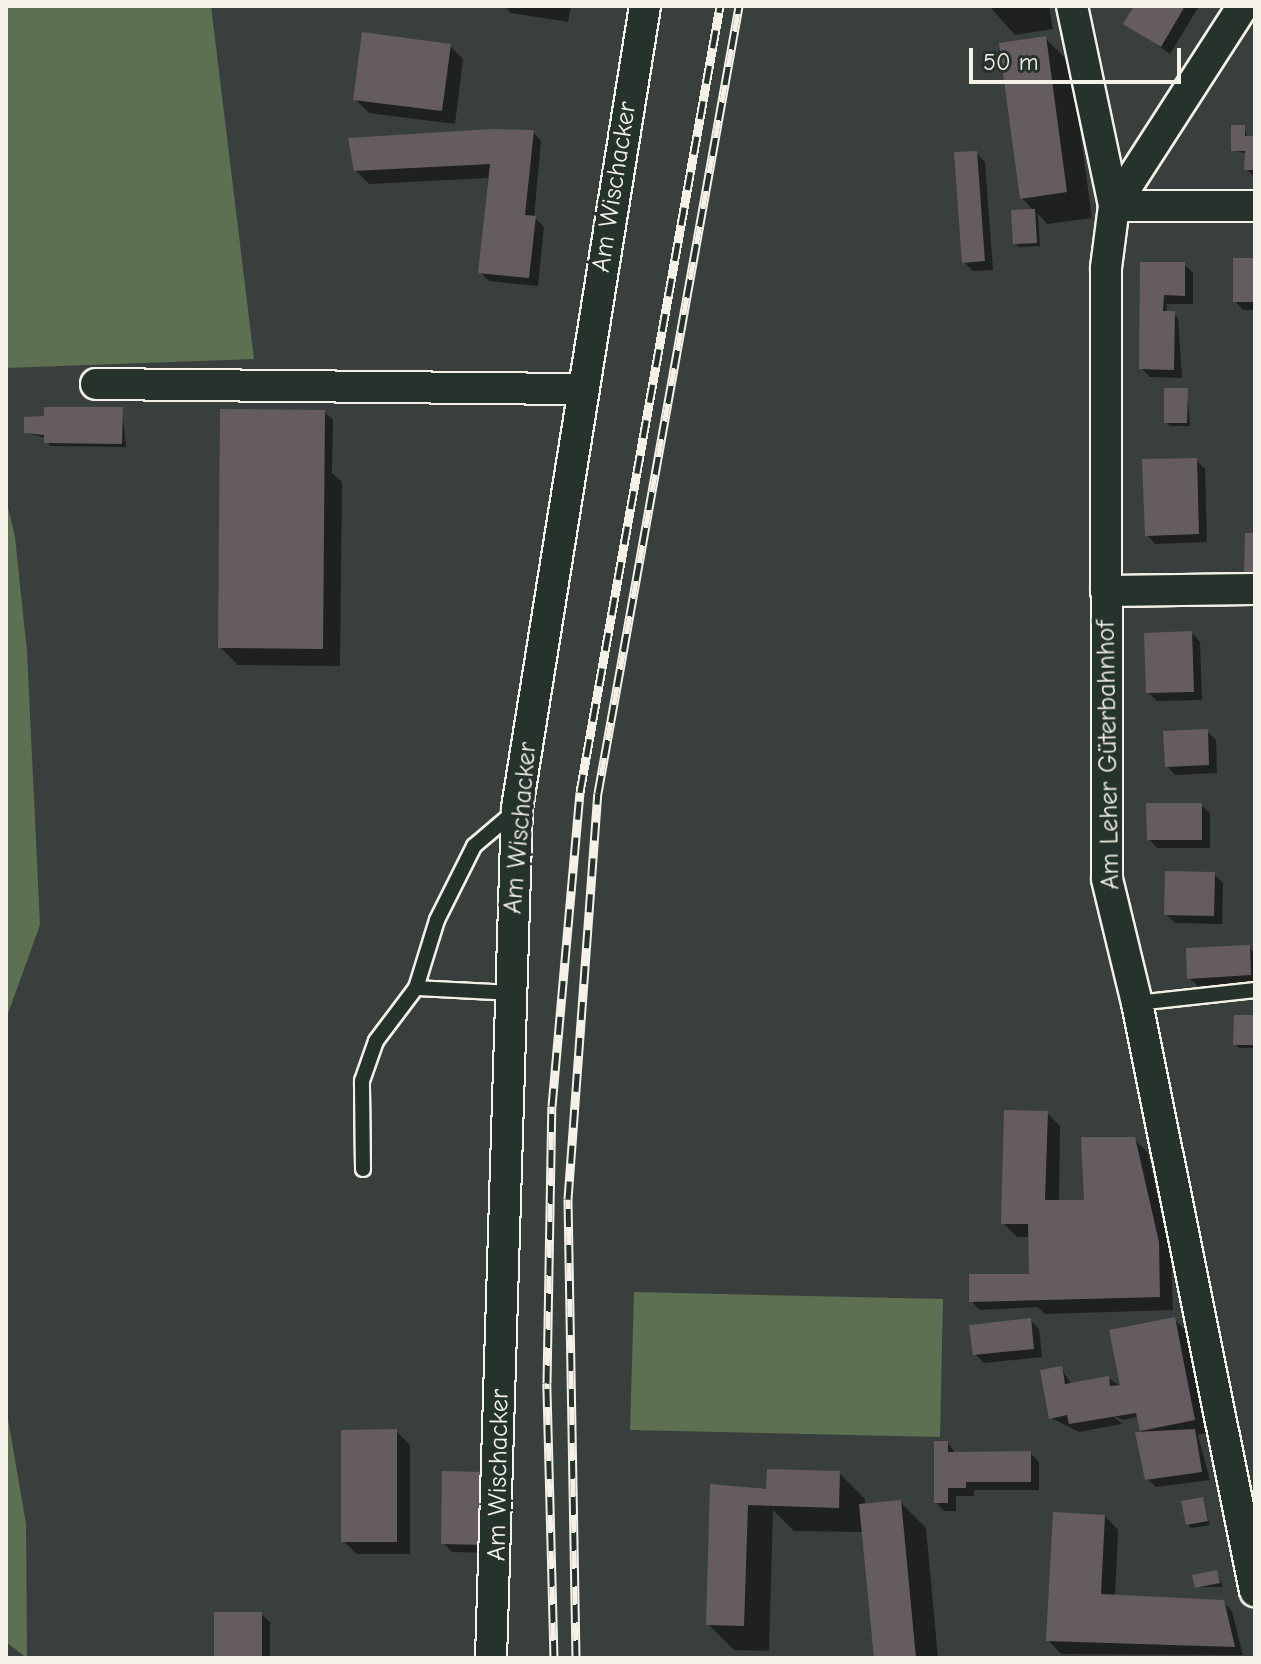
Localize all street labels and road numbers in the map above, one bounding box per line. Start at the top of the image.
street label: Am Wischacker [586,99,644,275]
street label: Am Leher Güterbahnhof [1091,620,1127,890]
street label: Am Wischacker [498,741,544,915]
street label: Am Wischacker [482,1389,516,1561]

